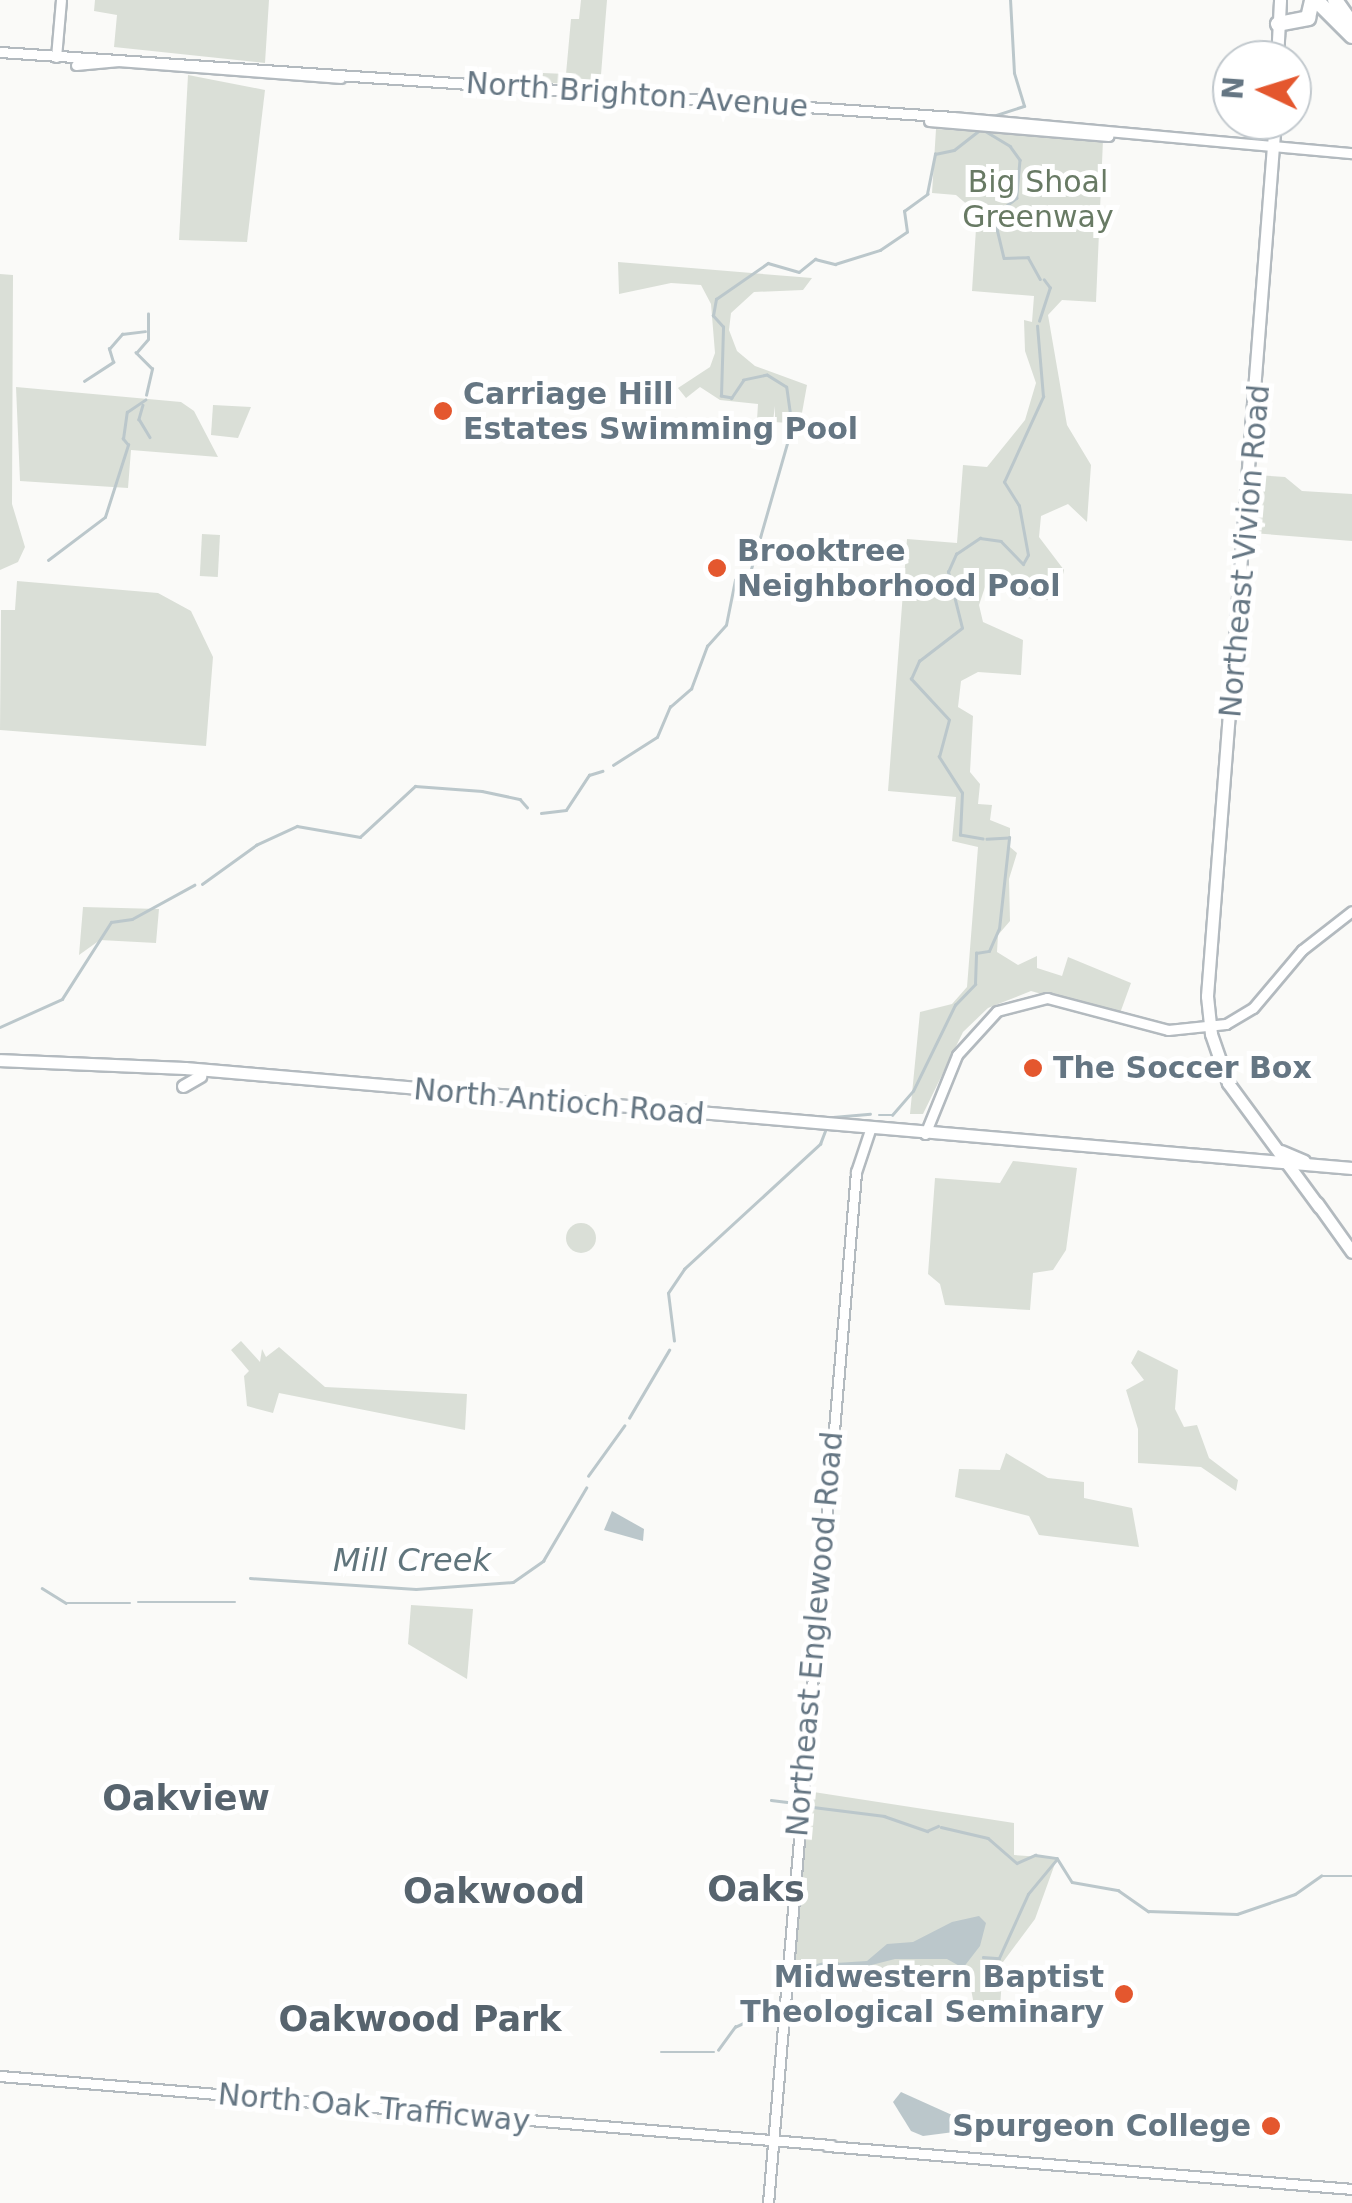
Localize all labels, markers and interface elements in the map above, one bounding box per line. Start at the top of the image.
north arrow [1212,40,1312,140]
street label: North Brighton Avenue [465,65,809,125]
text: N [1216,75,1251,101]
park label: Big Shoal Greenway [962,164,1114,234]
place label: Carriage Hill Estates Swimming Pool [463,376,858,446]
street label: Northeast Vivion Road [1213,383,1277,719]
marker: Carriage Hill Estates Swimming Pool [432,400,454,422]
place label: Brooktree Neighborhood Pool [737,533,1060,604]
marker: Brooktree Neighborhood Pool [706,557,728,579]
place label: The Soccer Box [1053,1050,1312,1086]
marker: The Soccer Box [1022,1057,1044,1079]
street label: North Antioch Road [412,1071,706,1133]
street label: Northeast Englewood Road [779,1430,851,1838]
water label: Mill Creek [333,1541,491,1579]
district label: Oakview [102,1777,270,1819]
district label: Oaks [707,1868,805,1910]
district label: Oakwood [403,1870,585,1912]
place label: Midwestern Baptist Theological Seminary [740,1959,1104,2030]
marker: Midwestern Baptist Theological Seminary [1113,1983,1135,2005]
district label: Oakwood Park [278,1998,562,2040]
street label: North Oak Trafficway [216,2076,532,2140]
place label: Spurgeon College [952,2108,1251,2144]
marker: Spurgeon College [1260,2115,1282,2137]

